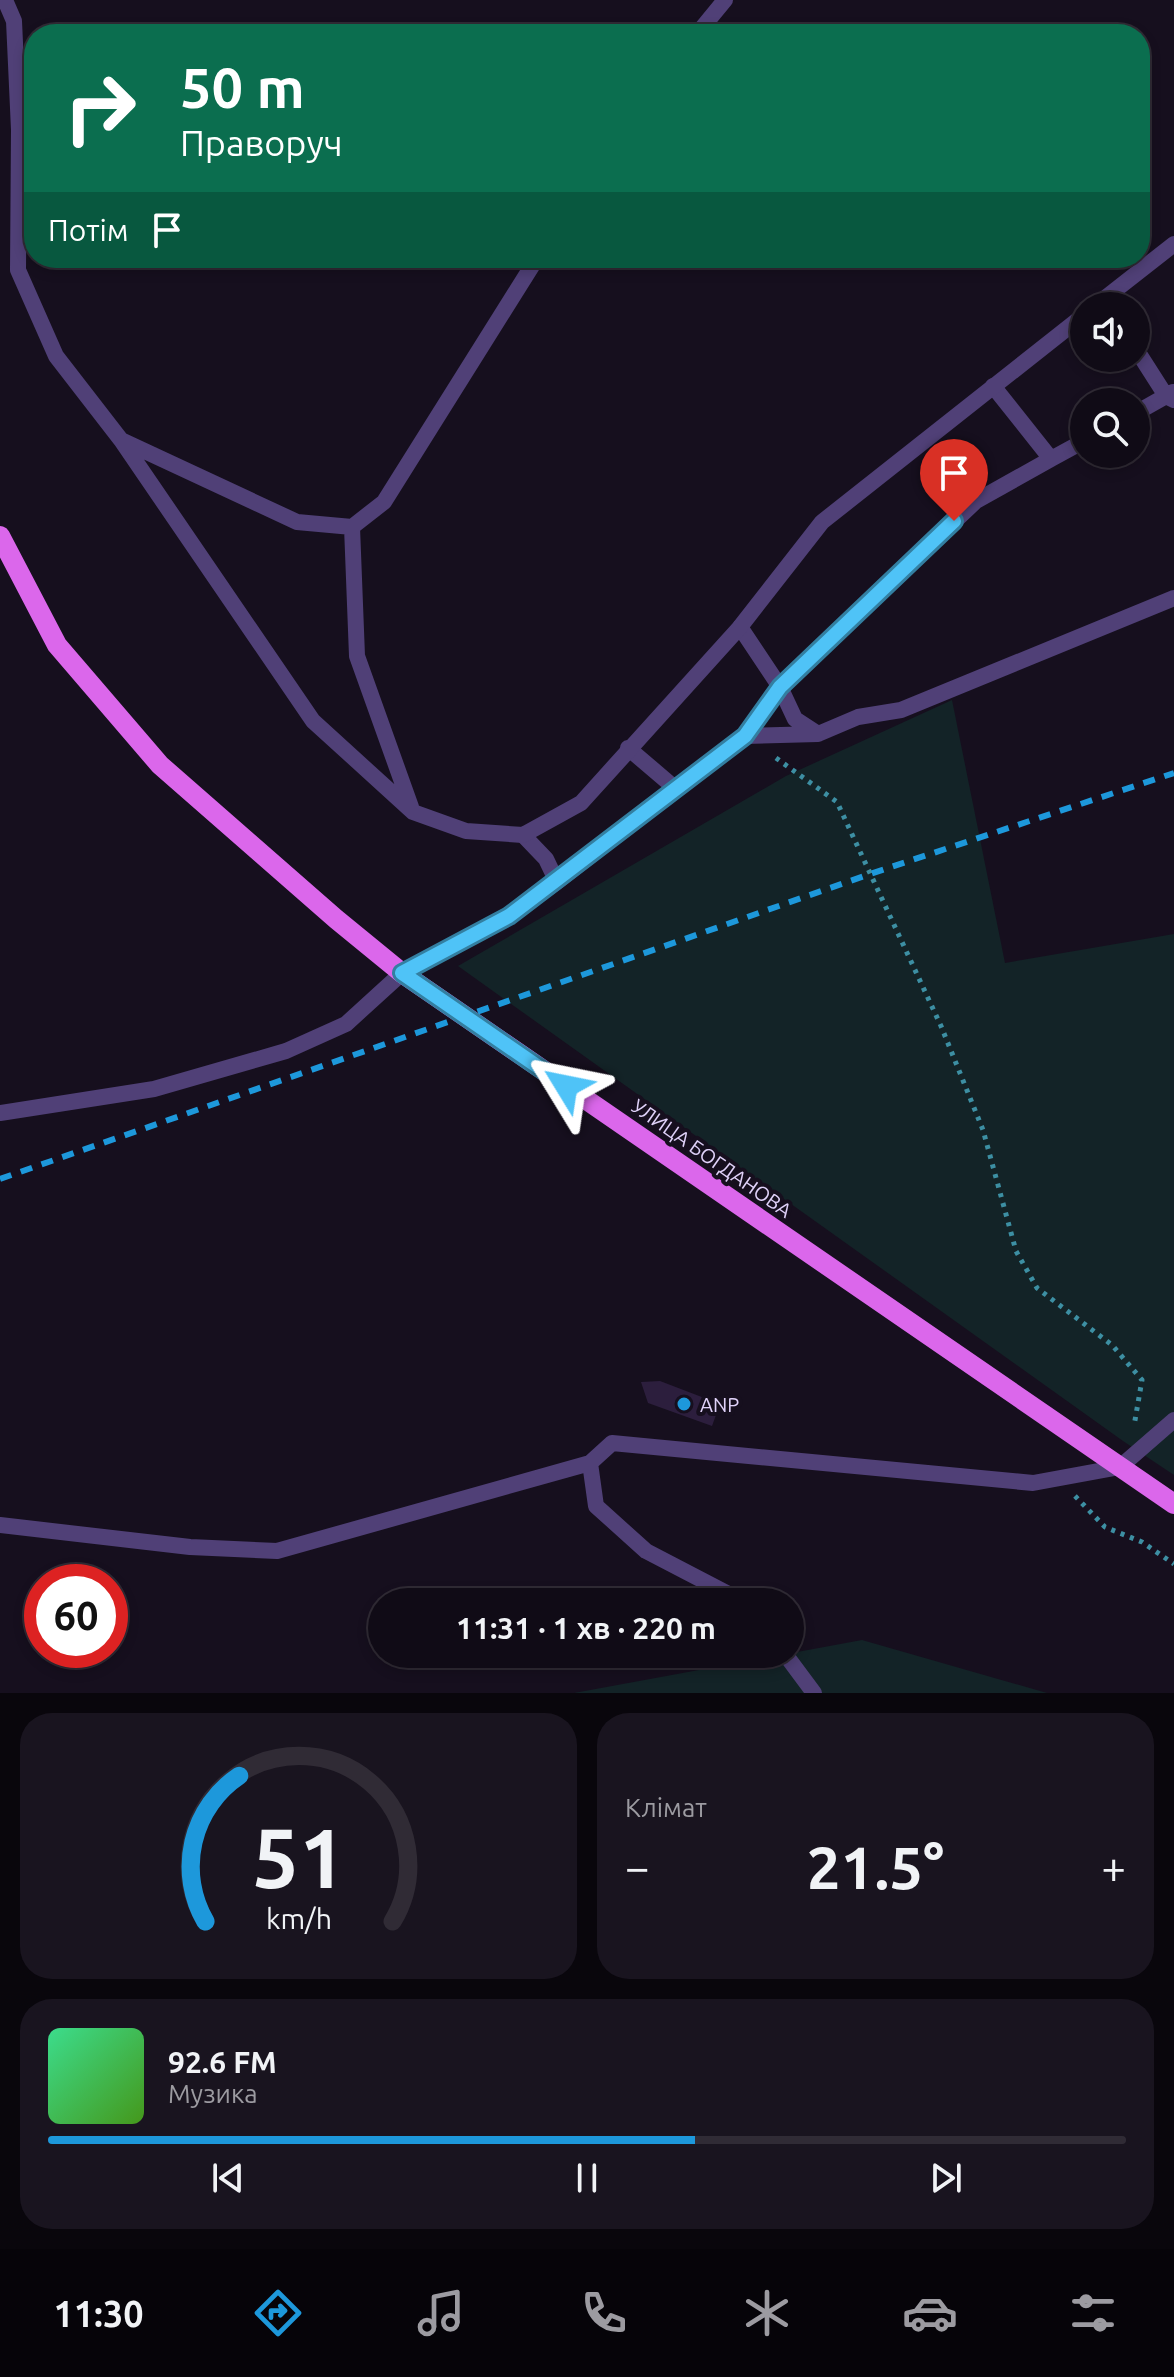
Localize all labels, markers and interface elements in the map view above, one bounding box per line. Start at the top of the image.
icon: right [48,56,152,160]
text: 50 m [180,56,305,119]
text: Праворуч [180,122,343,163]
icon: arrive [145,208,189,252]
text: Потім [48,213,129,247]
map controls [1070,292,1150,468]
button: sound [1070,292,1150,372]
button: search [1070,388,1150,468]
pin [920,439,988,521]
icon: arrive [932,451,976,495]
position arrow [524,1044,608,1128]
street label: УЛИЦА БОГДАНОВА [628,1094,796,1222]
place label: ANP [700,1393,739,1416]
marker: ANP [675,1395,693,1413]
speed limit sign: 60 [24,1564,128,1668]
text: 11:31 · 1 хв · 220 m [456,1611,716,1645]
text: Клімат [625,1793,707,1822]
text: 51 [252,1810,345,1904]
text: 21.5° [807,1833,944,1900]
text: − [625,1842,650,1891]
text: + [1101,1842,1126,1891]
text: km/h [266,1902,332,1934]
text: 92.6 FM [168,2045,277,2079]
text: Музика [168,2079,258,2108]
icon: previous [206,2156,250,2200]
icon: pause [565,2156,609,2200]
icon: next [924,2156,968,2200]
icon: directions [250,2285,306,2341]
icon: music [413,2285,469,2341]
icon: phone [576,2285,632,2341]
icon: climate [739,2285,795,2341]
icon: car [902,2285,958,2341]
icon: filters [1065,2285,1121,2341]
text: 11:30 [53,2293,144,2334]

